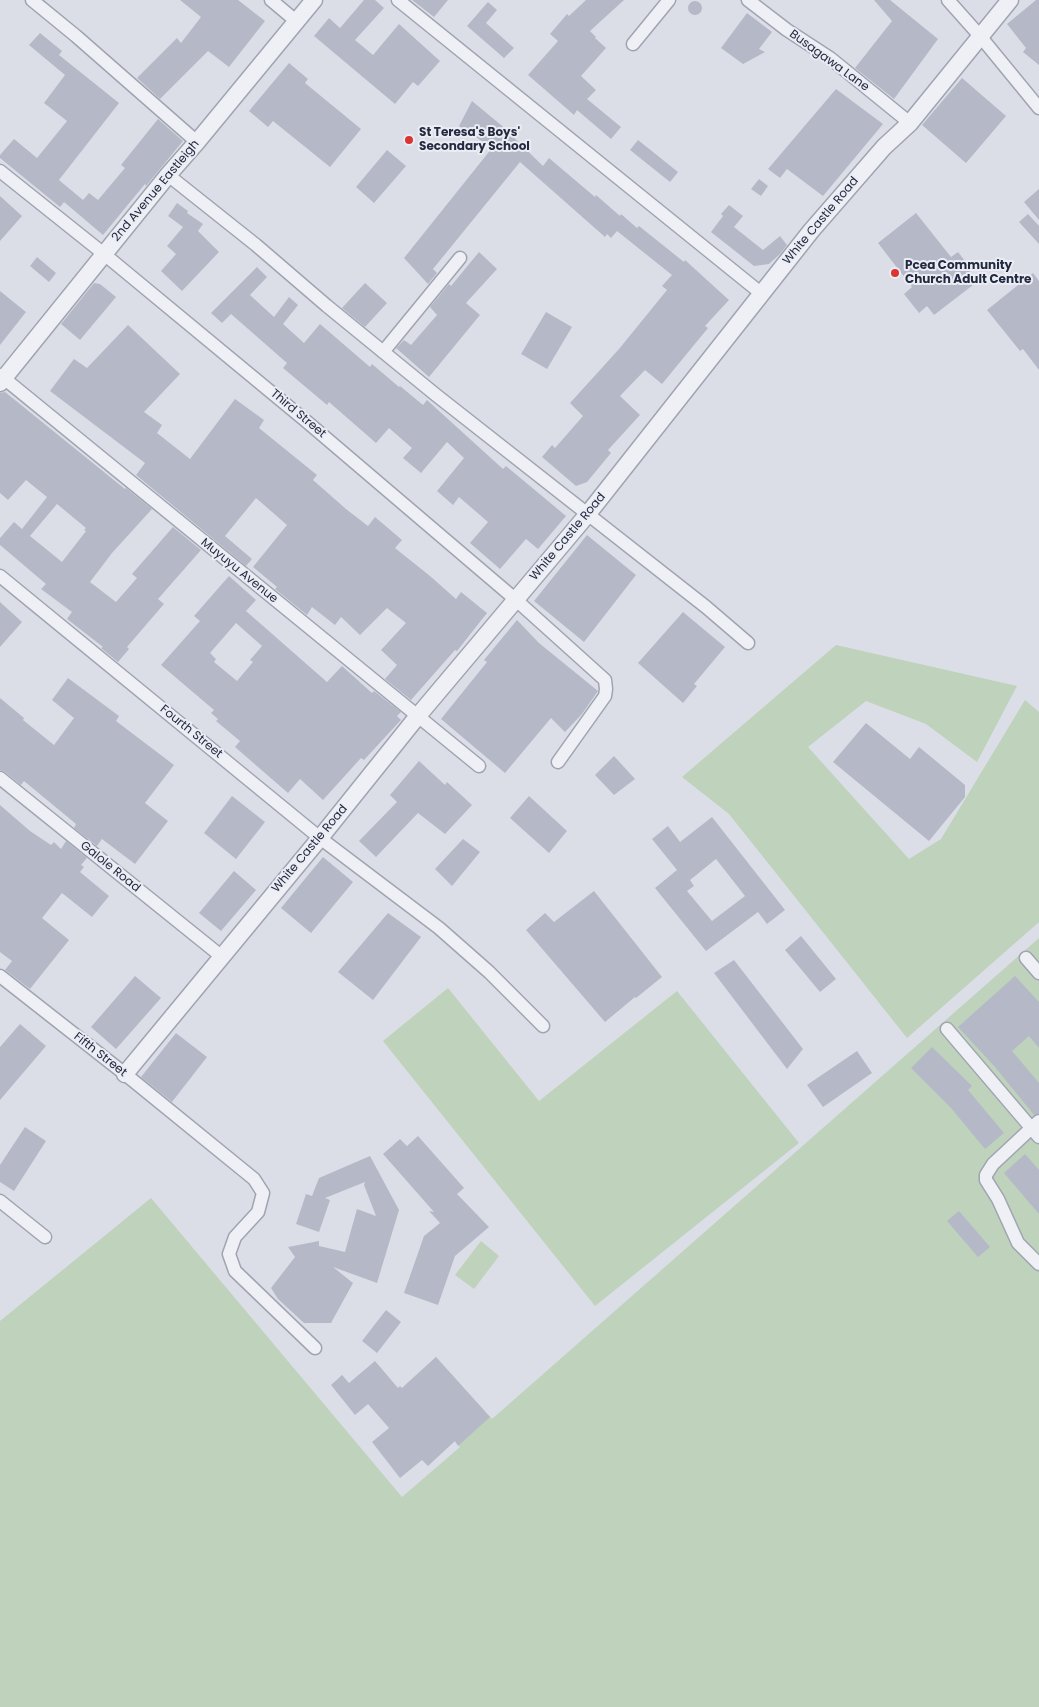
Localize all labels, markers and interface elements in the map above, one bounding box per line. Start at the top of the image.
street label: Busagawa Lane [786,27,872,95]
place label: St Teresa's Boys' Secondary School [419,126,530,154]
marker: St Teresa's Boys' Secondary School [403,134,415,146]
street label: 2nd Avenue Eastleigh [109,137,203,245]
street label: White Castle Road [780,174,862,268]
place label: Pcea Community Church Adult Centre [905,259,1031,287]
marker: Pcea Community Church Adult Centre [889,267,901,279]
street label: Third Street [267,387,329,441]
street label: White Castle Road [527,490,609,584]
street label: Muyuyu Avenue [197,535,281,607]
street label: Fourth Street [157,702,225,762]
street label: White Castle Road [269,802,351,896]
street label: Galole Road [77,838,143,896]
street label: Fifth Street [71,1030,129,1080]

